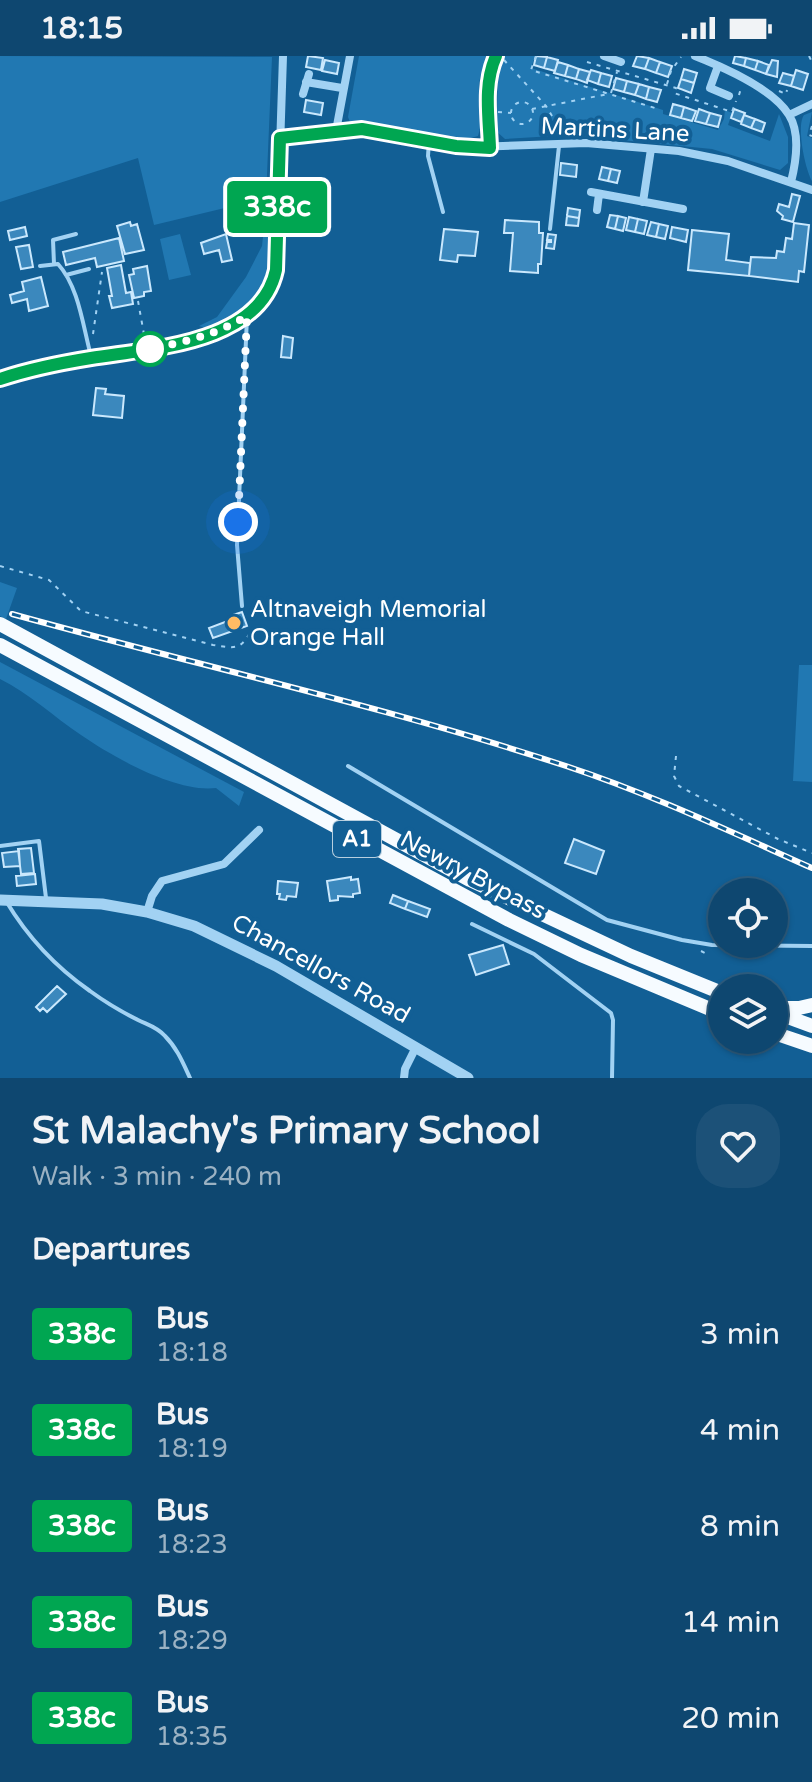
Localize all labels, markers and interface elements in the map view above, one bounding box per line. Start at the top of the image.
text: 18:15 [40,10,123,47]
street label: Martins Lane [540,112,690,148]
line badge: 338c [221,181,333,233]
text: 338c [243,190,311,224]
unlabelled marker [133,332,167,366]
your location [218,502,258,542]
place label: Altnaveigh Memorial Orange Hall [250,595,487,652]
marker: Altnaveigh Memorial Orange Hall [225,614,243,632]
road number: A1 [333,821,381,857]
street label: Newry Bypass [395,824,551,926]
map controls [708,878,788,1054]
button: locate [708,878,788,958]
street label: Chancellors Road [227,908,415,1030]
button: layers [708,974,788,1054]
button: heart [696,1104,780,1188]
text: St Malachy's Primary School [32,1108,541,1154]
text: Walk · 3 min · 240 m [32,1161,282,1192]
text: Departures [32,1231,190,1268]
text: Bus [156,1300,209,1337]
text: 3 min [700,1316,780,1353]
text: 338c [48,1317,116,1351]
text: 18:18 [156,1337,228,1368]
text: Bus [156,1396,209,1433]
text: 4 min [700,1412,780,1449]
text: 338c [48,1413,116,1447]
text: 18:19 [156,1433,228,1464]
text: Bus [156,1492,209,1529]
text: 8 min [700,1508,780,1545]
text: 338c [48,1509,116,1543]
text: 18:23 [156,1529,228,1560]
text: Bus [156,1588,209,1625]
text: 14 min [681,1604,780,1641]
text: 338c [48,1605,116,1639]
text: 18:29 [156,1625,228,1656]
text: Bus [156,1684,209,1721]
text: 20 min [681,1700,780,1737]
text: 338c [48,1701,116,1735]
text: 18:35 [156,1721,228,1752]

